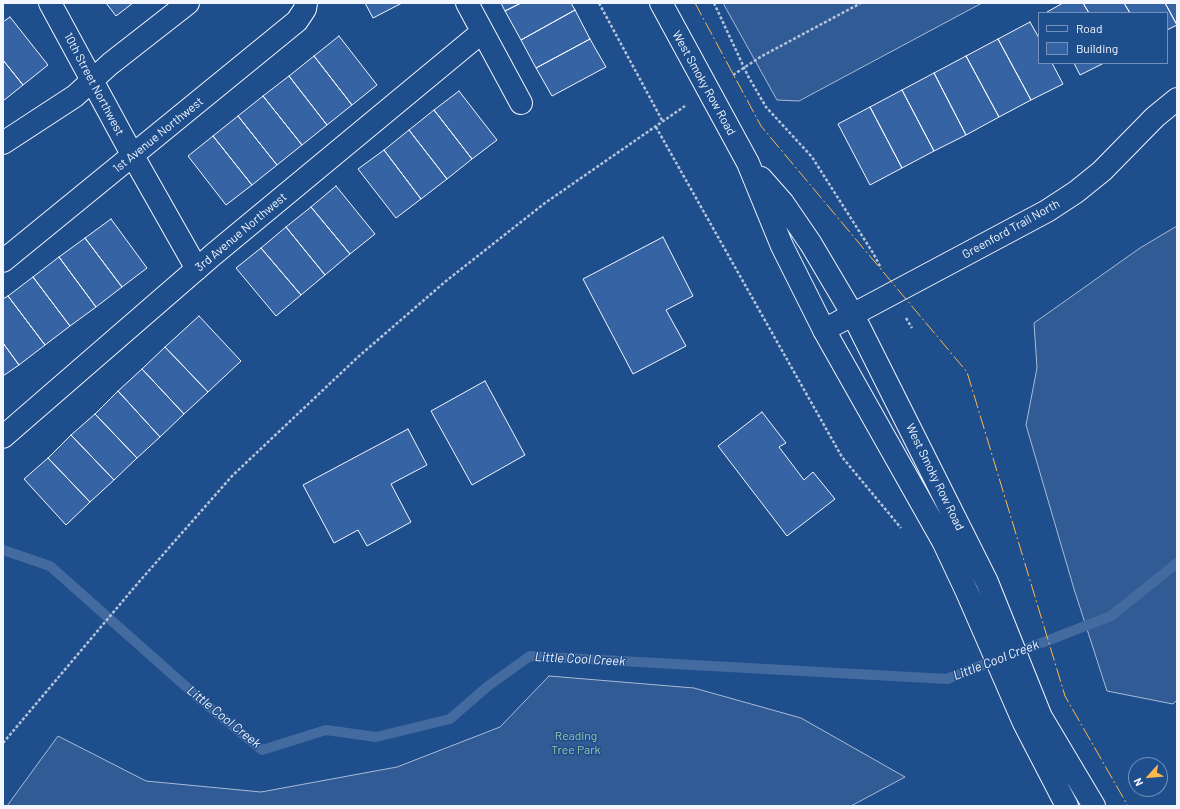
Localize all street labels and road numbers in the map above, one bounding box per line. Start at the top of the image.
street label: West Smoky Row Road [669,28,739,138]
street label: 10th Street Northwest [61,30,127,138]
street label: 1st Avenue Northwest [110,94,206,176]
street label: 3rd Avenue Northwest [192,190,290,274]
street label: Greenford Trail North [960,196,1062,262]
street label: West Smoky Row Road [903,421,967,533]

